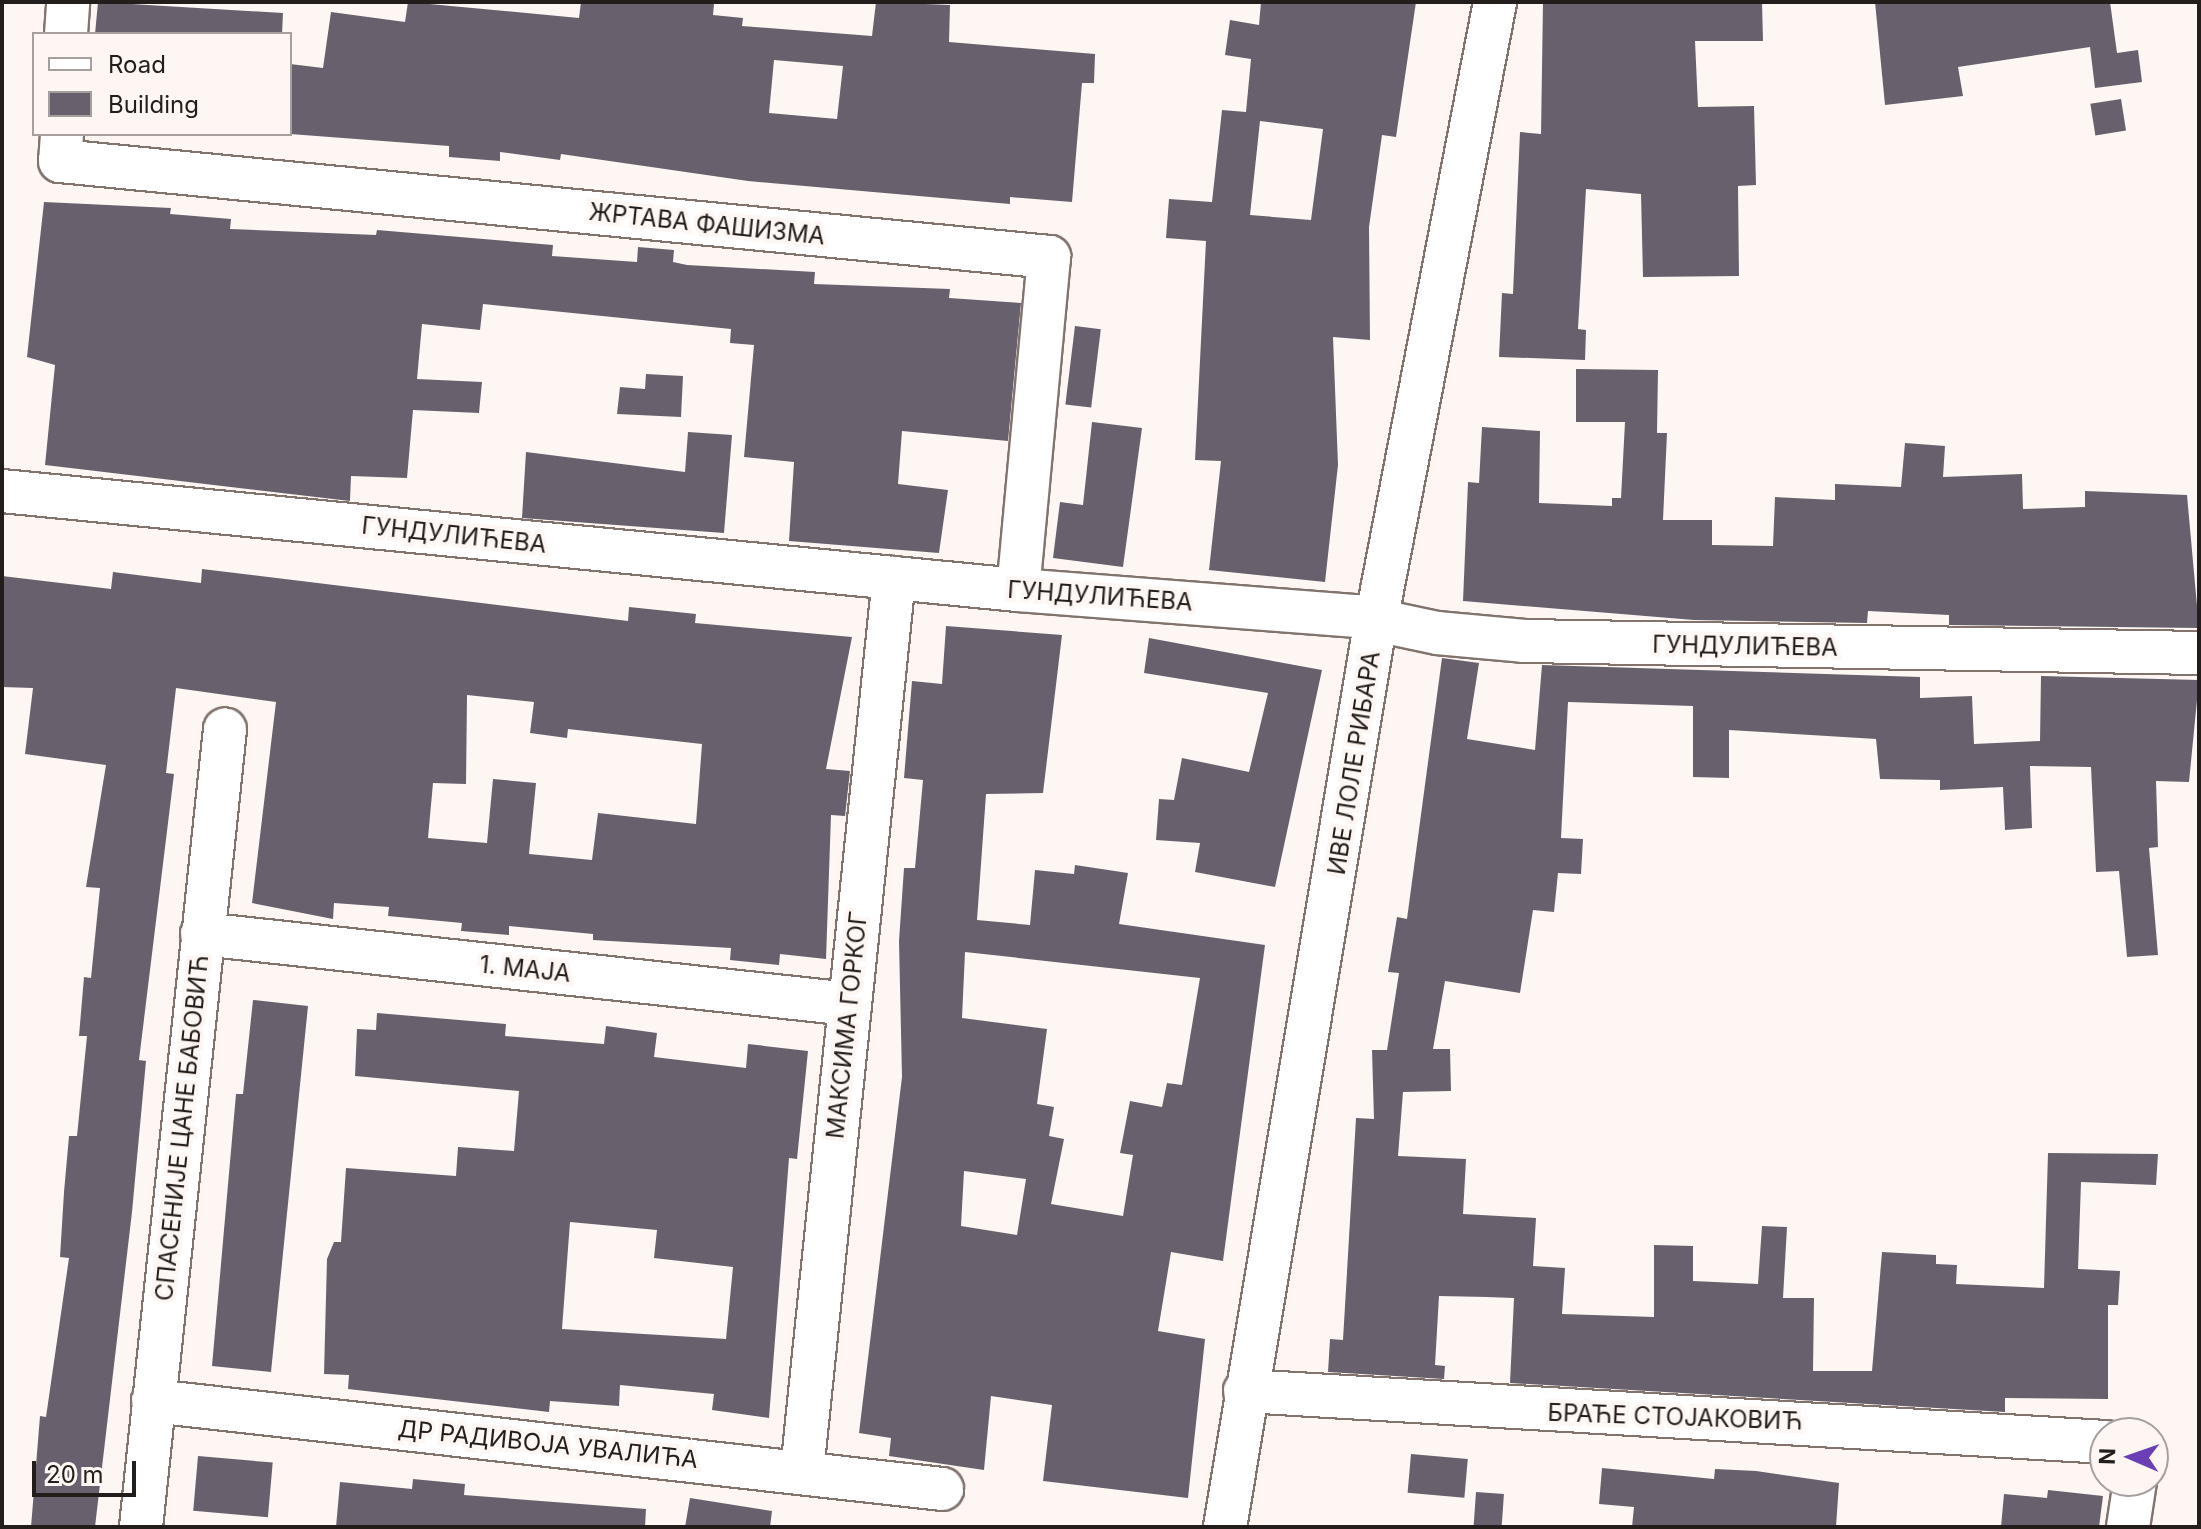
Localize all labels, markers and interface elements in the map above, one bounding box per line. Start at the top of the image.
legend [32,32,292,136]
text: Road [108,50,166,79]
text: Building [108,90,199,119]
street label: ЖРТАВА ФАШИЗМА [588,197,826,251]
street label: ГУНДУЛИЋЕВА [360,511,548,559]
street label: ГУНДУЛИЋЕВА [1006,575,1194,617]
street label: ГУНДУЛИЋЕВА [1652,630,1838,662]
street label: ИВЕ ЛОЛЕ РИБАРА [1322,649,1386,877]
street label: МАКСИМА ГОРКОГ [821,910,873,1140]
street label: 1. МАЈА [478,950,572,988]
street label: СПАСЕНИЈЕ ЦАНЕ БАБОВИЋ [150,954,214,1302]
street label: БРАЋЕ СТОЈАКОВИЋ [1547,1398,1803,1436]
street label: ДР РАДИВОЈА УВАЛИЋА [397,1414,699,1474]
north arrow [2089,1417,2169,1497]
scale bar [36,1445,140,1495]
text: N [2094,1447,2120,1465]
text: 20 m [46,1460,104,1489]

